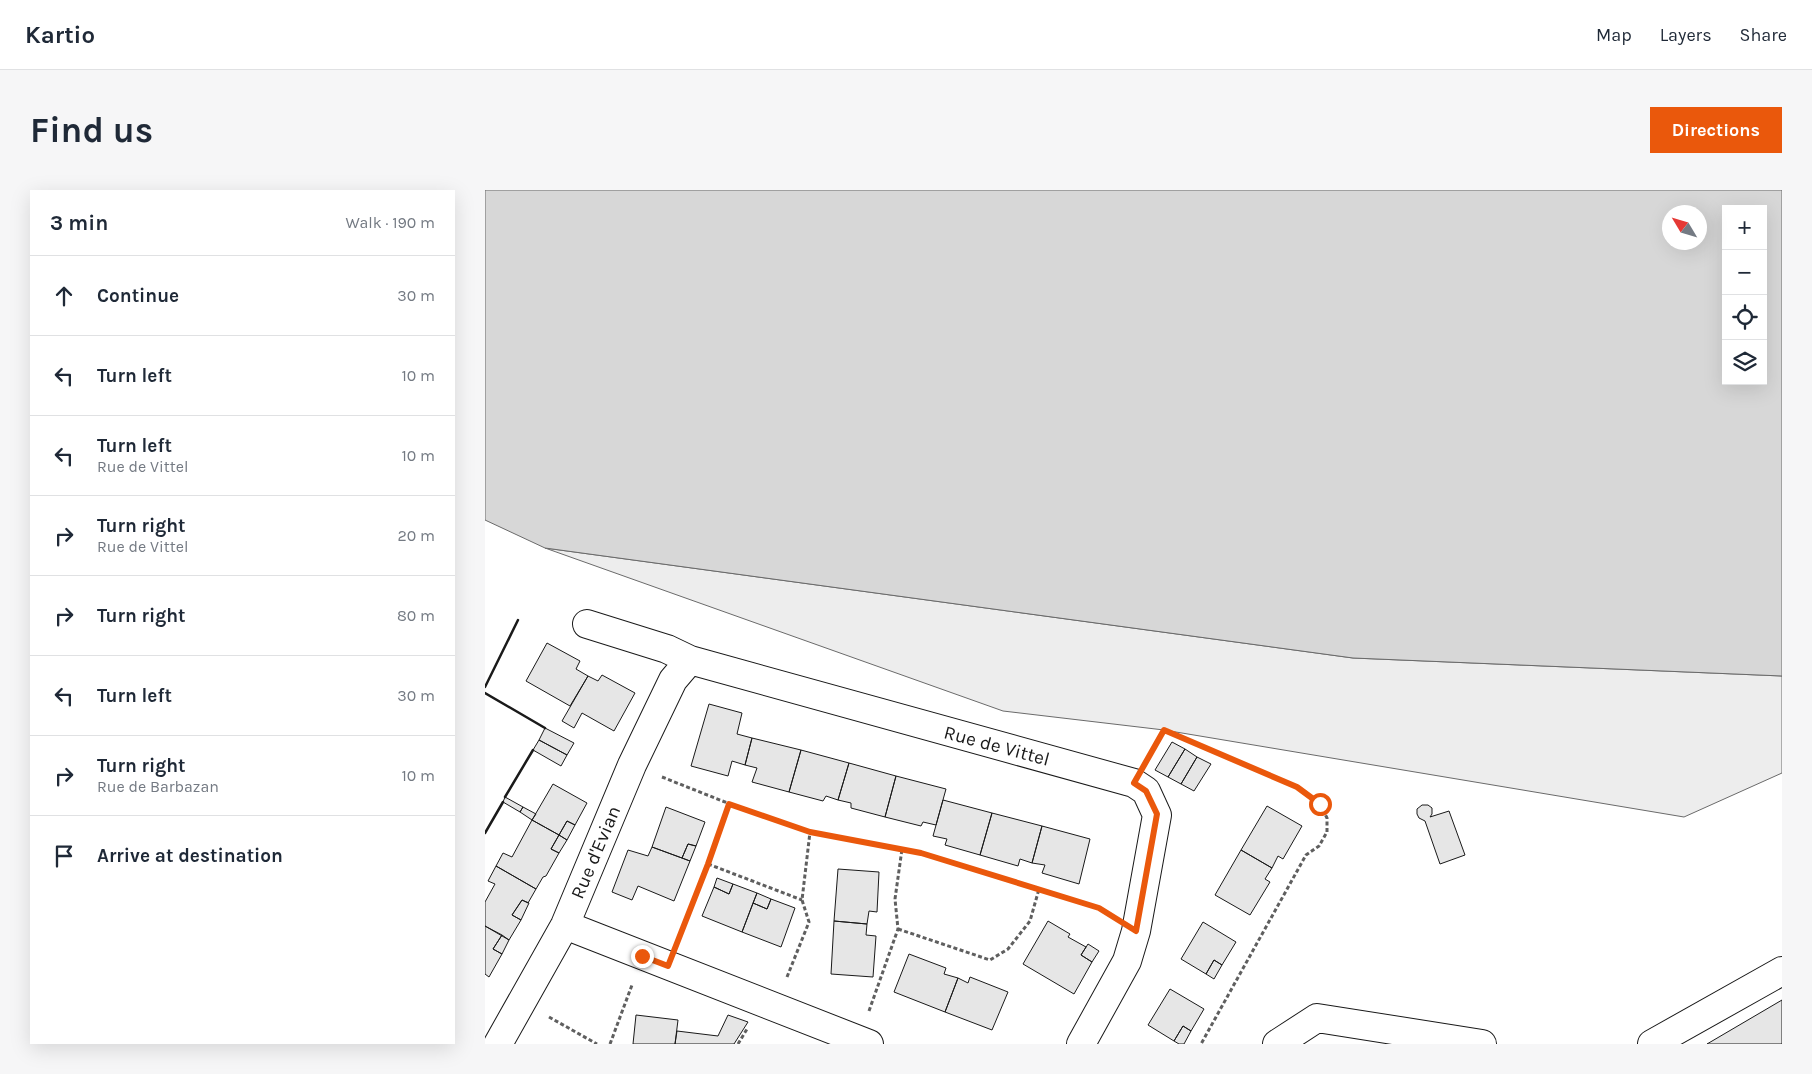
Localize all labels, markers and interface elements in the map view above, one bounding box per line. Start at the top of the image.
text: Kartio [25,21,95,49]
text: Map [1596,24,1632,46]
text: Layers [1660,24,1712,46]
text: Share [1740,24,1787,46]
button: Directions [1650,107,1782,153]
text: Find us [30,110,153,151]
north arrow [1662,205,1707,250]
map controls [1722,205,1767,385]
button: + [1722,205,1767,250]
text: 3 min [50,211,108,235]
text: Walk · 190 m [346,213,435,232]
button: − [1722,250,1767,295]
icon: ahead [50,282,78,310]
text: Continue [97,285,179,307]
text: 30 m [397,286,435,305]
button: locate [1722,295,1767,340]
button: layers [1722,340,1767,385]
icon: left [50,362,78,390]
text: Turn left [97,365,172,387]
text: 10 m [401,366,435,385]
text: Turn left [97,435,172,457]
icon: left [50,442,78,470]
text: 10 m [401,446,435,465]
text: Rue de Vittel [97,457,189,476]
text: Turn right [97,515,186,537]
icon: right [50,522,78,550]
text: 20 m [397,526,435,545]
text: Rue de Vittel [97,537,189,556]
icon: right [50,602,78,630]
text: Turn right [97,605,186,627]
text: 80 m [397,606,435,625]
icon: left [50,682,78,710]
text: Turn left [97,685,172,707]
text: 30 m [397,686,435,705]
street label: Rue de Vittel [941,721,1052,771]
text: Turn right [97,755,186,777]
icon: right [50,762,78,790]
text: 10 m [401,766,435,785]
text: Rue de Barbazan [97,777,219,796]
route start [1309,793,1332,816]
street label: Rue d'Evian [566,802,625,902]
icon: arrive [50,842,78,870]
text: Arrive at destination [97,845,283,867]
route end [631,945,654,968]

